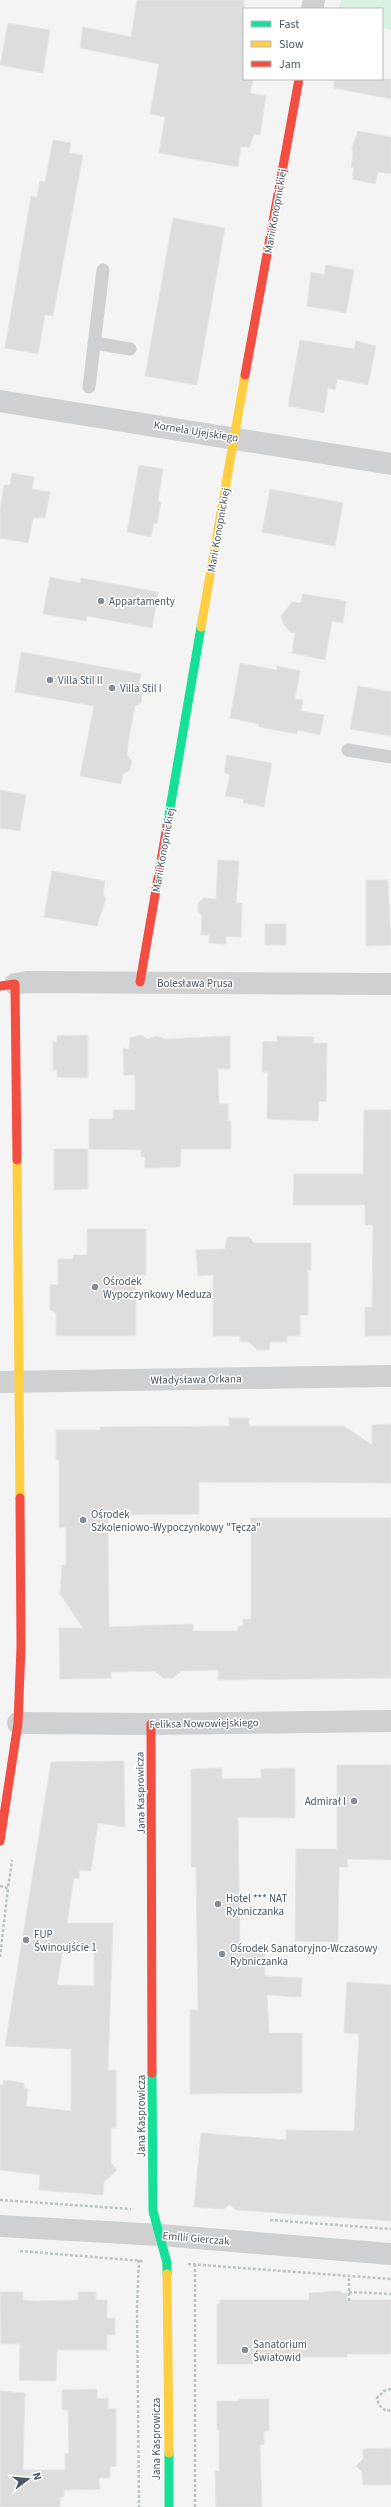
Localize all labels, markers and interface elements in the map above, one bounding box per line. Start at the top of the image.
legend [243,8,383,80]
text: Fast [279,16,299,33]
text: Slow [279,36,304,53]
text: Jam [279,56,301,73]
street label: Marii Konopnickiej [261,168,290,254]
street label: Kornela Ujejskiego [153,417,239,446]
street label: Marii Konopnickiej [204,487,233,573]
place label: Appartamenty [109,594,175,609]
marker: Appartamenty [96,596,106,606]
place label: Villa Stil II [58,673,103,688]
marker: Villa Stil II [45,675,55,685]
place label: Villa Stil I [120,681,162,696]
marker: Villa Stil I [107,683,117,693]
street label: Marii Konopnickiej [149,807,178,893]
street label: Bolesława Prusa [157,976,233,991]
place label: Ośrodek Wypoczynkowy Meduza [103,1274,212,1302]
marker: Ośrodek Wypoczynkowy Meduza [90,1282,100,1292]
street label: Władysława Orkana [150,1371,242,1388]
place label: Ośrodek Szkoleniowo-Wypoczynkowy "Tęcza" [91,1507,261,1535]
marker: Ośrodek Szkoleniowo-Wypoczynkowy "Tęcza" [78,1515,88,1525]
street label: Feliksa Nowowiejskiego [149,1715,259,1732]
street label: Jana Kasprowicza [132,1752,149,1834]
place label: Admirał I [305,1794,346,1809]
marker: Admirał I [349,1796,359,1806]
place label: Hotel *** NAT Rybniczanka [226,1891,287,1919]
marker: Hotel *** NAT Rybniczanka [213,1899,223,1909]
place label: FUP Świnoujście 1 [34,1927,97,1955]
marker: FUP Świnoujście 1 [21,1935,31,1945]
place label: Ośrodek Sanatoryjno-Wczasowy Rybniczanka [230,1941,378,1969]
marker: Ośrodek Sanatoryjno-Wczasowy Rybniczanka [217,1949,227,1959]
street label: Jana Kasprowicza [134,2075,149,2157]
street label: Emilii Gierczak [162,2228,231,2249]
place label: Sanatorium Światowid [253,2337,307,2365]
marker: Sanatorium Światowid [240,2345,250,2355]
street label: Jana Kasprowicza [149,2398,164,2480]
north arrow [8,2459,48,2499]
text: N [29,2471,45,2482]

